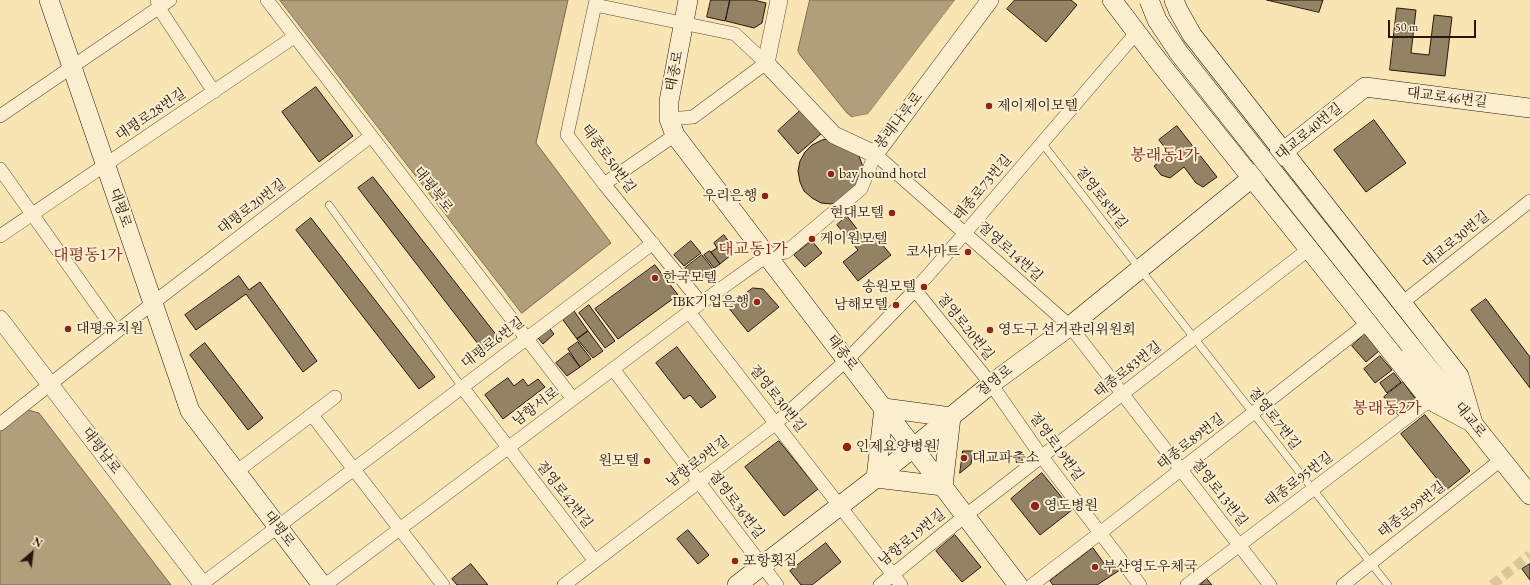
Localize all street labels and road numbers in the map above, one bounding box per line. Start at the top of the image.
street label: 태종로 [663,49,687,93]
street label: 대평로28번길 [113,85,189,145]
street label: 대교로46번길 [1406,85,1488,111]
street label: 봉래나루로 [872,89,926,153]
street label: 대교로40번길 [1272,100,1346,164]
street label: 태종로50번길 [577,121,639,197]
street label: 태종로73번길 [951,152,1015,224]
street label: 대평북로 [410,164,456,216]
street label: 절영로8번길 [1071,164,1131,232]
street label: 대평로20번길 [215,176,289,238]
street label: 대평로 [105,186,135,230]
street label: 대교로30번길 [1419,208,1493,272]
street label: 절영로14번길 [974,219,1046,285]
street label: 절영로20번길 [933,290,997,364]
street label: 대평로6번길 [458,314,528,372]
street label: 태종로 [823,332,861,374]
street label: 태종로83번길 [1091,338,1165,402]
street label: 절영로30번길 [745,362,809,436]
street label: 절영로 [974,362,1016,400]
street label: 남항서로 [509,384,563,430]
street label: 절영로7번길 [1244,385,1304,453]
street label: 대교로 [1451,399,1489,441]
street label: 절영로19번길 [1025,409,1087,485]
street label: 태종로89번길 [1154,410,1228,474]
street label: 대평남로 [78,424,124,478]
street label: 남항로9번길 [663,433,733,491]
street label: 태종로95번길 [1262,449,1336,511]
street label: 절영로13번길 [1187,456,1251,530]
street label: 절영로42번길 [532,458,596,532]
street label: 절영로36번길 [705,468,767,542]
street label: 태종로99번길 [1375,478,1449,542]
street label: 남항로19번길 [875,506,949,570]
street label: 대평로 [260,508,298,550]

